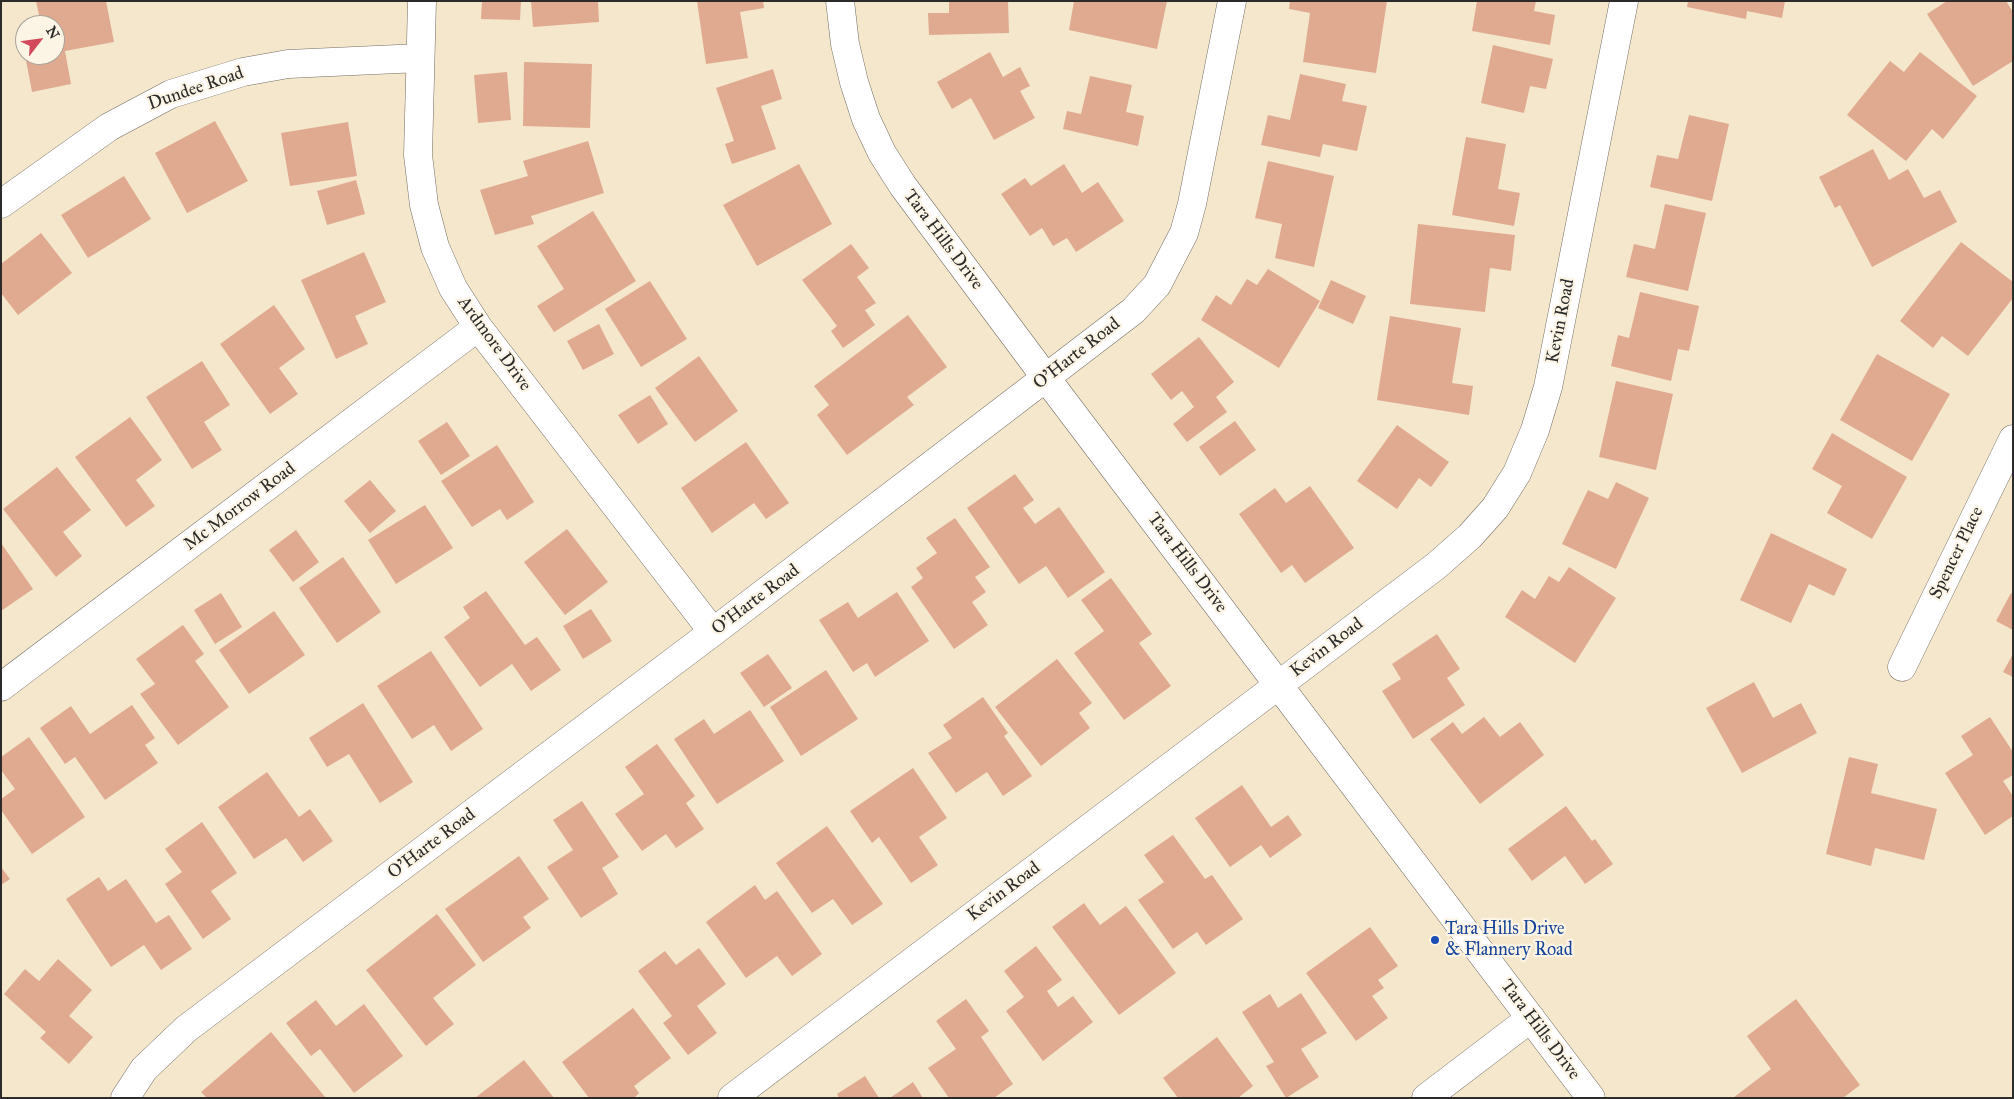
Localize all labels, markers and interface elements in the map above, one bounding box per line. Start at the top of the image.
north arrow [15,15,65,65]
text: N [42,23,63,42]
street label: Dundee Road [145,63,247,115]
street label: Tara Hills Drive [898,186,988,294]
street label: Kevin Road [1542,277,1580,365]
street label: Ardmore Drive [452,292,536,396]
street label: O'Harte Road [1029,313,1125,395]
street label: Mc Morrow Road [180,458,300,556]
street label: Spencer Place [1925,503,1989,603]
street label: Tara Hills Drive [1142,509,1232,617]
street label: O'Harte Road [708,560,804,640]
street label: Kevin Road [1286,614,1368,682]
street label: O'Harte Road [384,804,480,884]
street label: Kevin Road [963,858,1045,926]
place label: Tara Hills Drive & Flannery Road [1445,919,1573,962]
marker: Tara Hills Drive & Flannery Road [1429,934,1441,946]
street label: Tara Hills Drive [1495,976,1585,1084]

